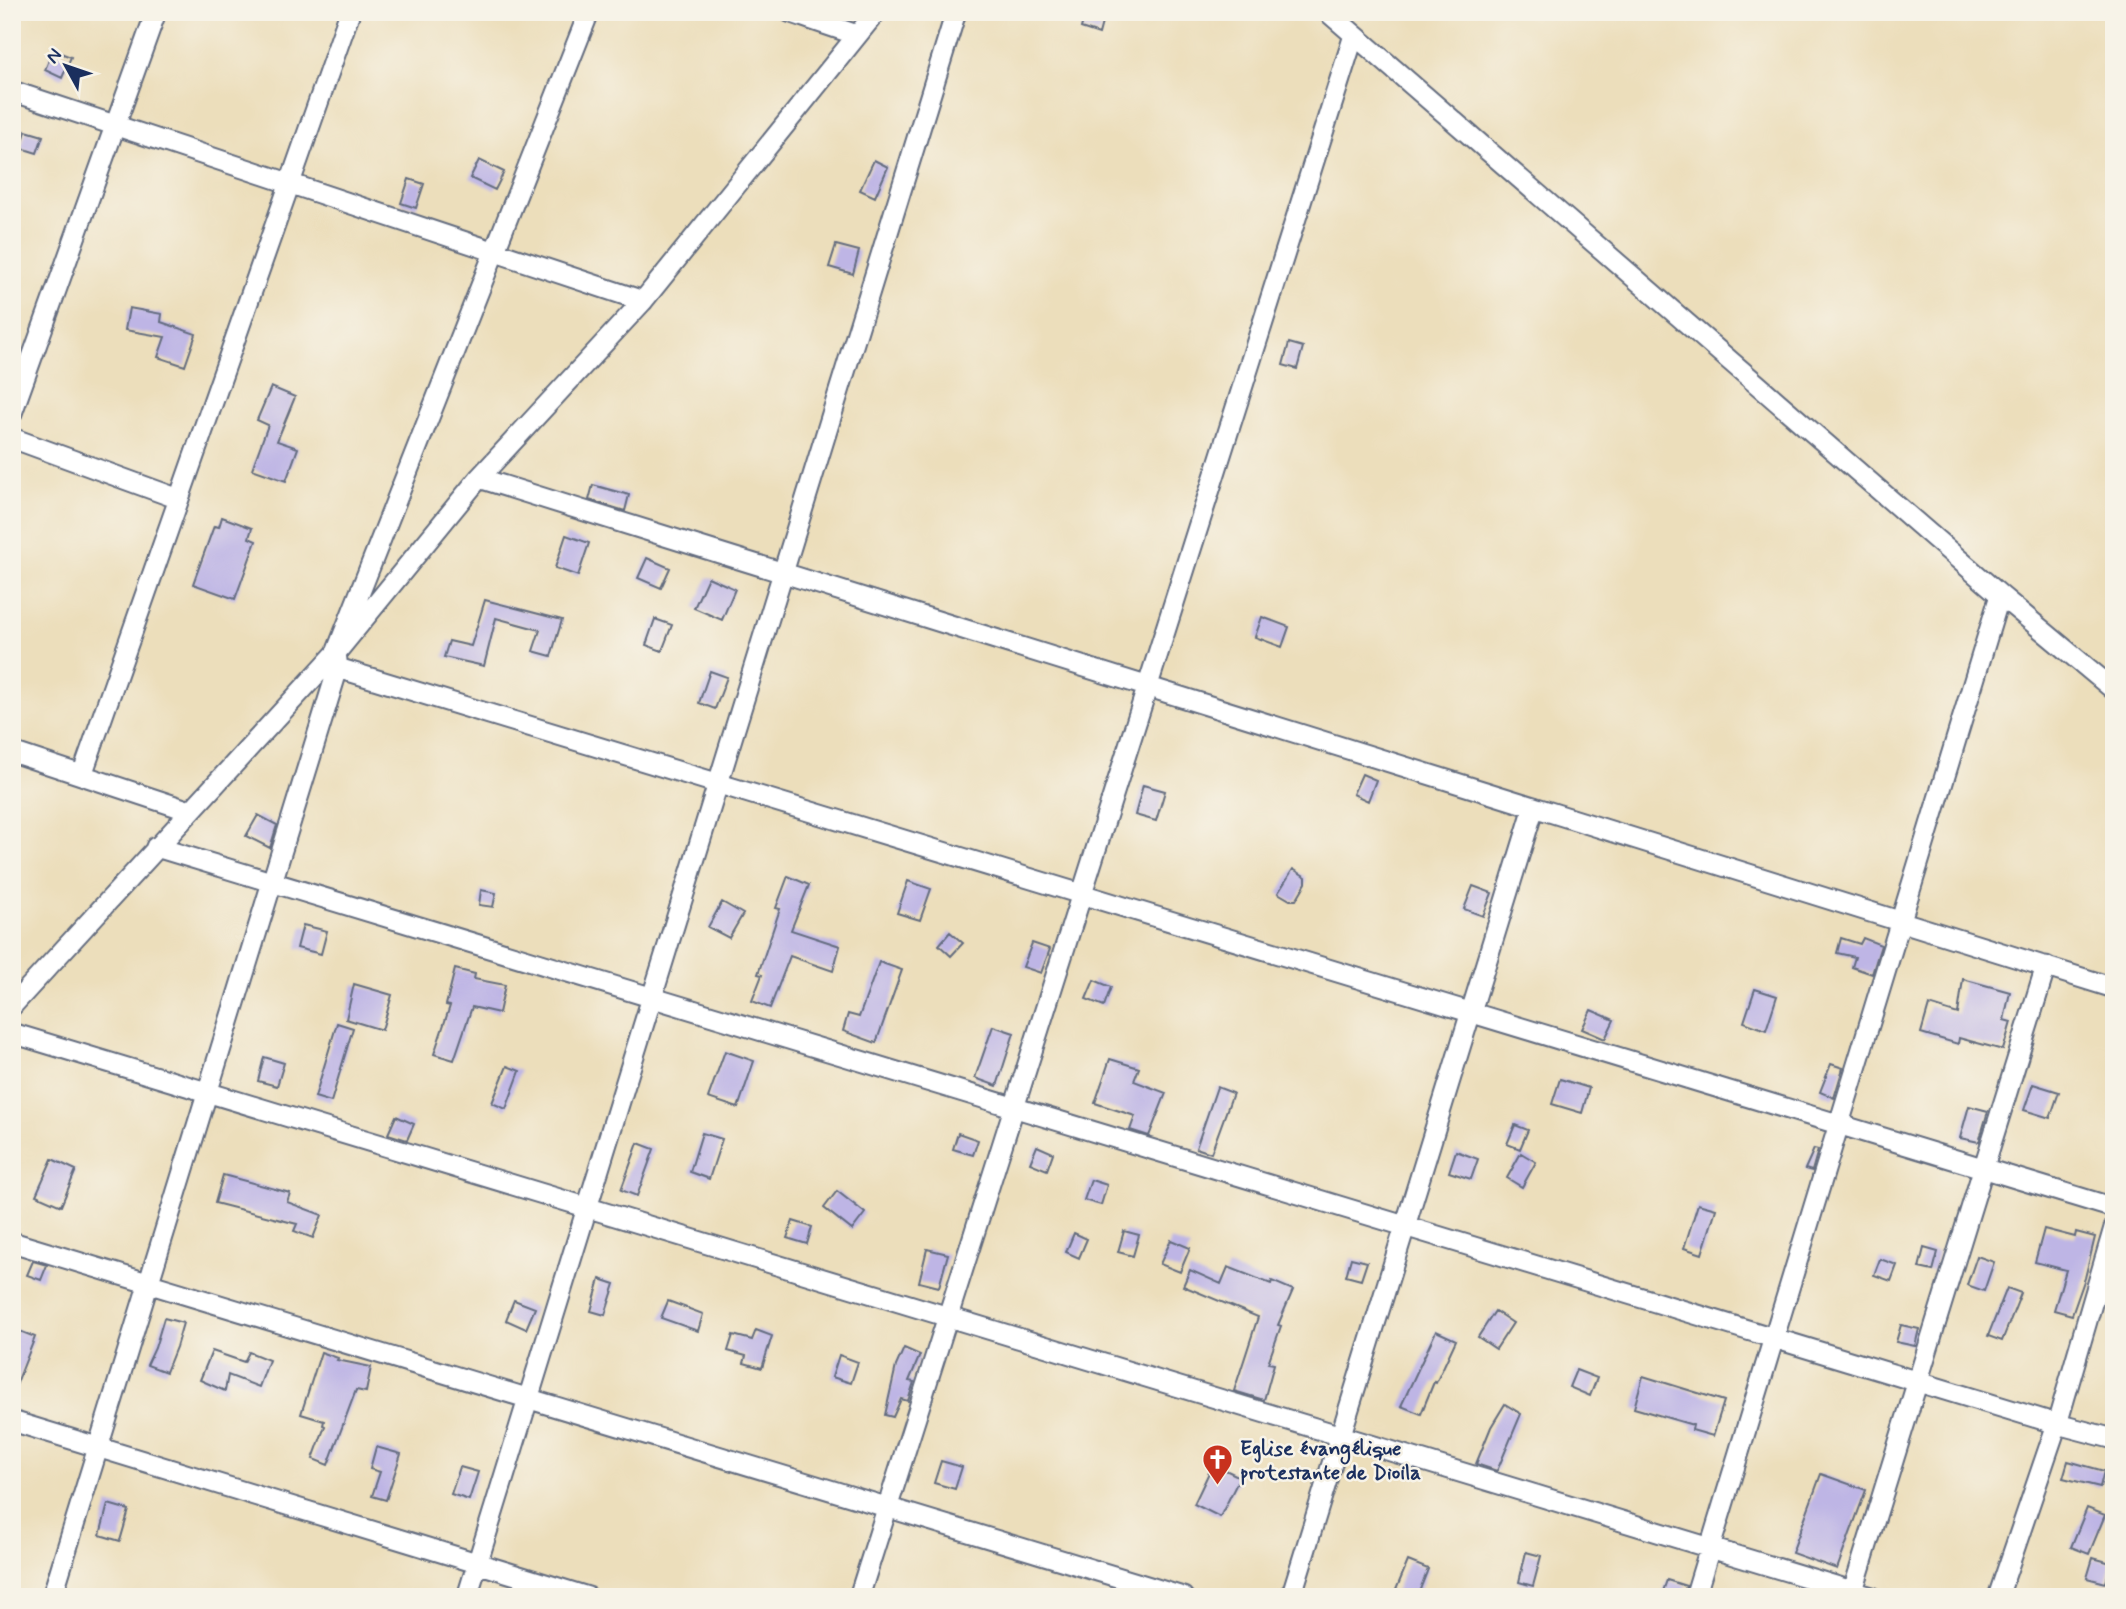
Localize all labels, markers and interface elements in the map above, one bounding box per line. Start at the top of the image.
north arrow [32,32,102,102]
text: N [40,43,68,69]
place label: Eglise évangélique protestante de Dioila [1240,1435,1421,1487]
church icon: Eglise évangélique protestante de Dioila [1200,1443,1234,1487]

